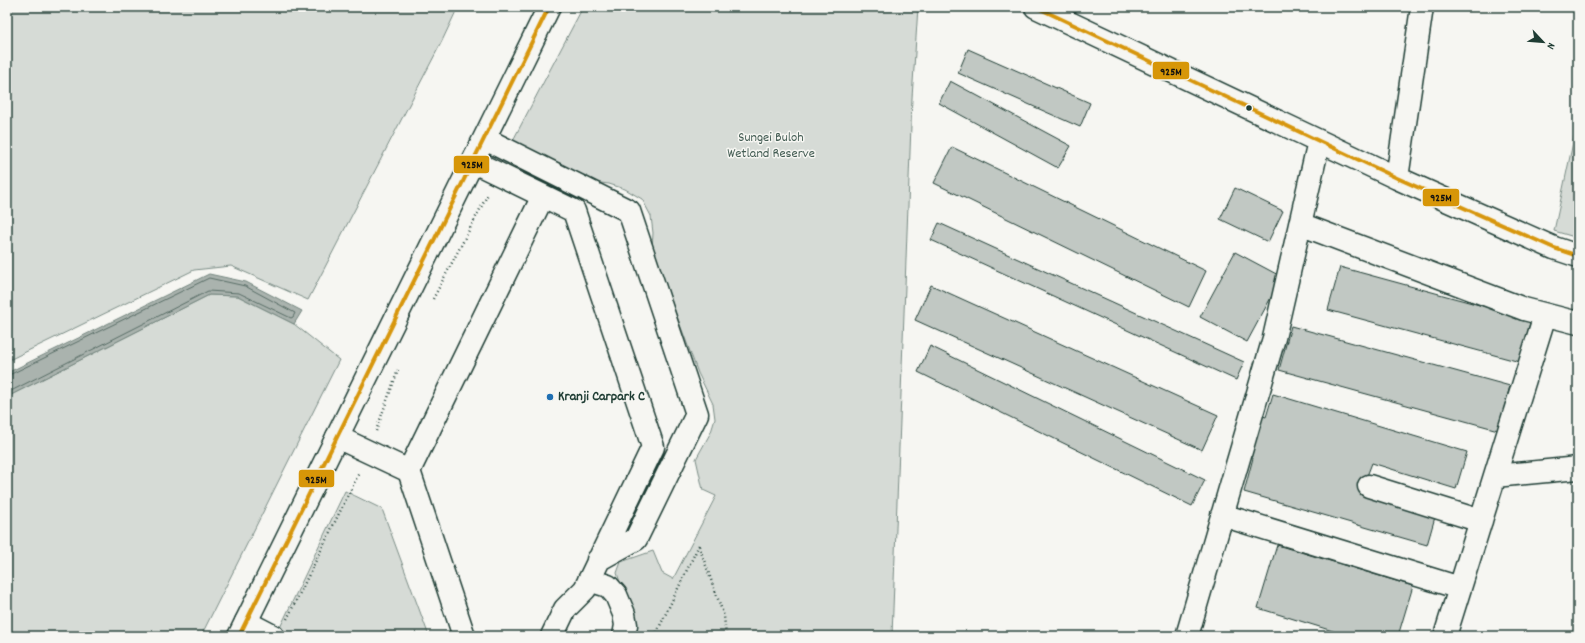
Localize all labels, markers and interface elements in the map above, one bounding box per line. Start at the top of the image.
north arrow [1523,22,1563,62]
text: N [1542,40,1559,52]
line badge: 925M [1152,61,1190,80]
text: 925M [1160,65,1182,81]
unlabelled marker [1244,103,1254,113]
park label: Sungei Buloh Wetland Reserve [727,128,815,164]
line badge: 925M [453,155,490,174]
text: 925M [461,158,483,174]
line badge: 925M [1422,188,1460,207]
text: 925M [1430,191,1452,207]
place label: Kranji Carpark C [558,387,645,407]
marker: Kranji Carpark C [545,392,555,402]
line badge: 925M [298,469,335,488]
text: 925M [305,473,327,489]

